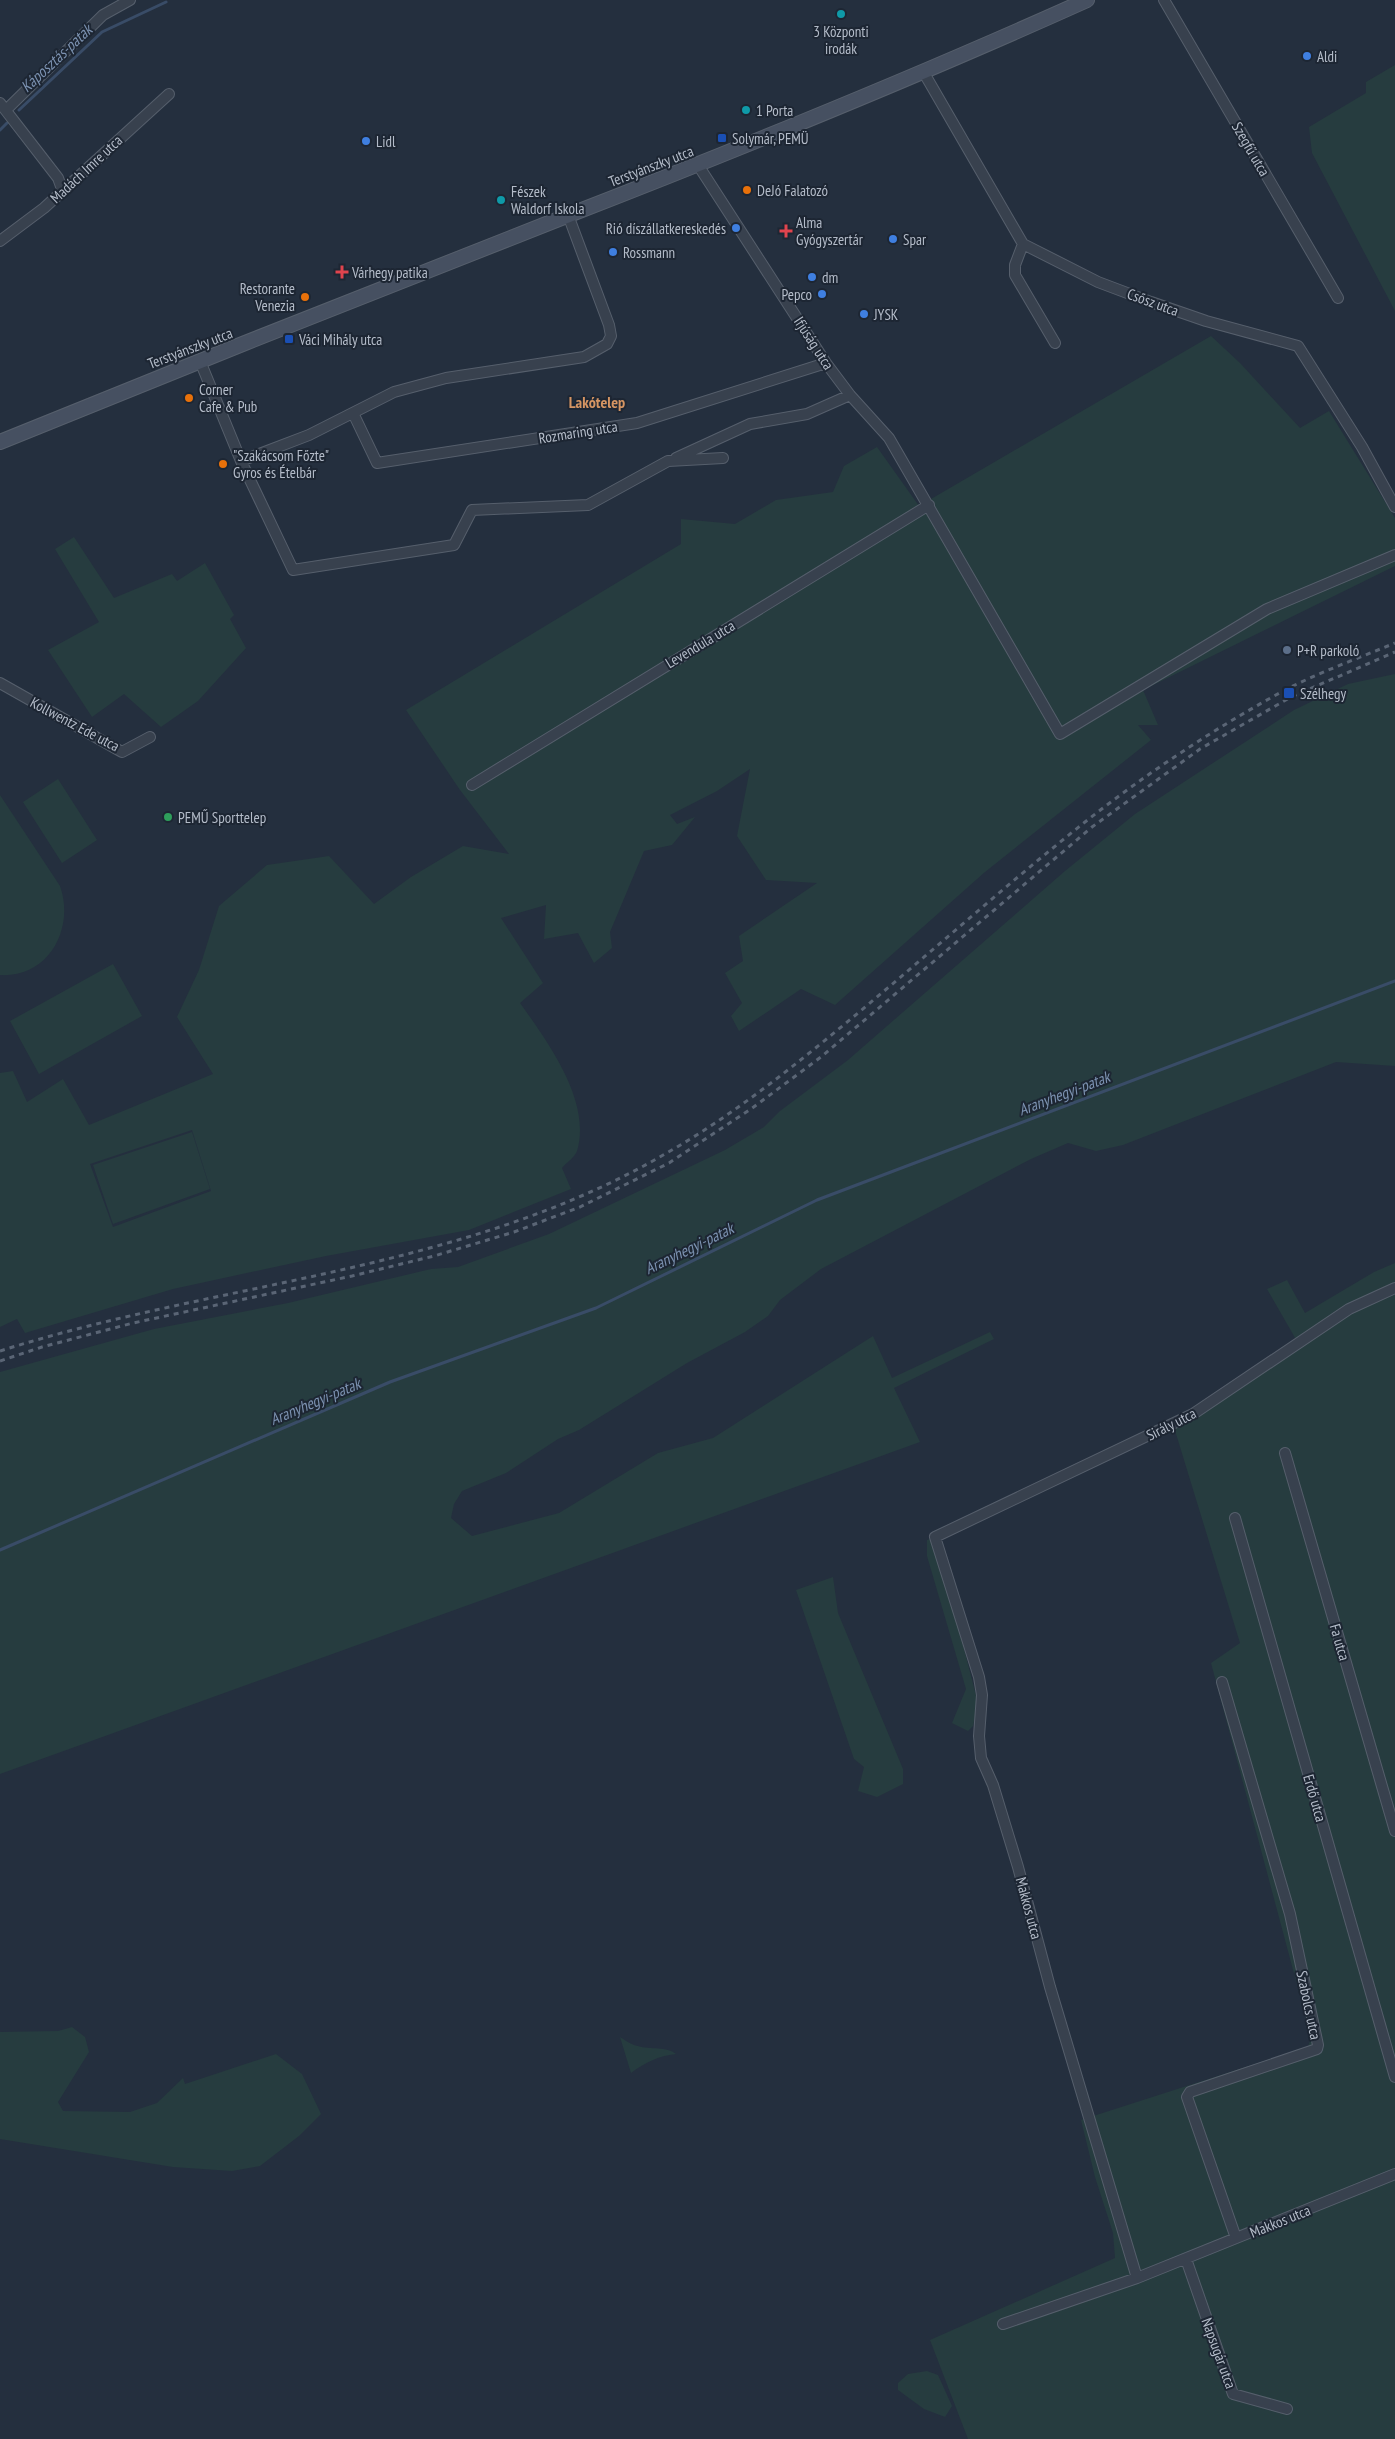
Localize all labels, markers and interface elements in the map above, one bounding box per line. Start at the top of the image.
marker: 3 Központi irodák [835,8,847,20]
water label: Káposztás-patak [16,19,97,96]
place label: 3 Központi irodák [813,22,869,58]
place label: Aldi [1317,47,1337,66]
marker: Aldi [1301,50,1313,62]
place label: 1 Porta [756,101,793,120]
marker: 1 Porta [740,104,752,116]
street label: Szegfű utca [1228,118,1274,180]
place label: Solymár, PEMÜ [732,129,809,148]
street label: Madách Imre utca [46,131,126,207]
place label: Lidl [376,132,396,151]
marker: Solymár, PEMÜ [716,132,728,144]
marker: Lidl [360,135,372,147]
street label: Terstyánszky utca [606,141,696,191]
place label: DeJó Falatozó [757,181,828,200]
place label: Fészek Waldorf Iskola [511,182,584,218]
marker: DeJó Falatozó [741,184,753,196]
marker: Fészek Waldorf Iskola [495,194,507,206]
place label: Alma Gyógyszertár [796,213,864,249]
place label: Rió díszállatkereskedés [606,219,726,238]
marker: Rió díszállatkereskedés [730,222,742,234]
marker: Alma Gyógyszertár [780,225,792,237]
place label: Spar [903,230,927,249]
marker: Spar [887,233,899,245]
place label: Rossmann [623,243,675,262]
marker: Rossmann [607,246,619,258]
place label: Várhegy patika [351,263,428,282]
marker: Várhegy patika [336,266,348,278]
place label: dm [822,268,838,287]
marker: dm [806,271,818,283]
place label: Restorante Venezia [240,279,295,315]
street label: Csősz utca [1125,284,1181,320]
place label: Pepco [781,285,812,304]
marker: Pepco [816,288,828,300]
marker: Restorante Venezia [299,291,311,303]
place label: JYSK [873,305,899,324]
marker: JYSK [858,308,870,320]
street label: Ifjúság utca [790,313,838,373]
street label: Terstyánszky utca [145,323,235,373]
place label: Váci Mihály utca [298,330,382,349]
marker: Váci Mihály utca [283,333,295,345]
place label: Corner Cafe & Pub [199,380,257,416]
marker: Corner Cafe & Pub [183,392,195,404]
district label: Lakótelep [569,392,625,412]
street label: Rozmaring utca [537,416,619,448]
place label: "Szakácsom Főzte" Gyros és Ételbár [233,446,329,482]
marker: "Szakácsom Főzte" Gyros és Ételbár [217,458,229,470]
street label: Levendula utca [662,616,738,672]
place label: P+R parkoló [1297,641,1359,660]
marker: P+R parkoló [1281,644,1293,656]
place label: Szélhegy [1300,684,1346,703]
marker: Szélhegy [1282,686,1296,700]
street label: Kollwentz Ede utca [27,693,123,755]
place label: PEMŰ Sporttelep [178,808,266,827]
marker: PEMŰ Sporttelep [162,811,174,823]
water label: Aranyhegyi-patak [1015,1066,1114,1120]
water label: Aranyhegyi-patak [641,1217,738,1278]
water label: Aranyhegyi-patak [267,1372,365,1429]
street label: Sirály utca [1143,1403,1199,1445]
street label: Fa utca [1326,1621,1354,1663]
street label: Erdő utca [1299,1772,1331,1824]
street label: Makkos utca [1012,1875,1046,1941]
street label: Szabolcs utca [1292,1969,1326,2041]
street label: Makkos utca [1247,2200,1313,2242]
street label: Napsugár utca [1197,2315,1241,2391]

